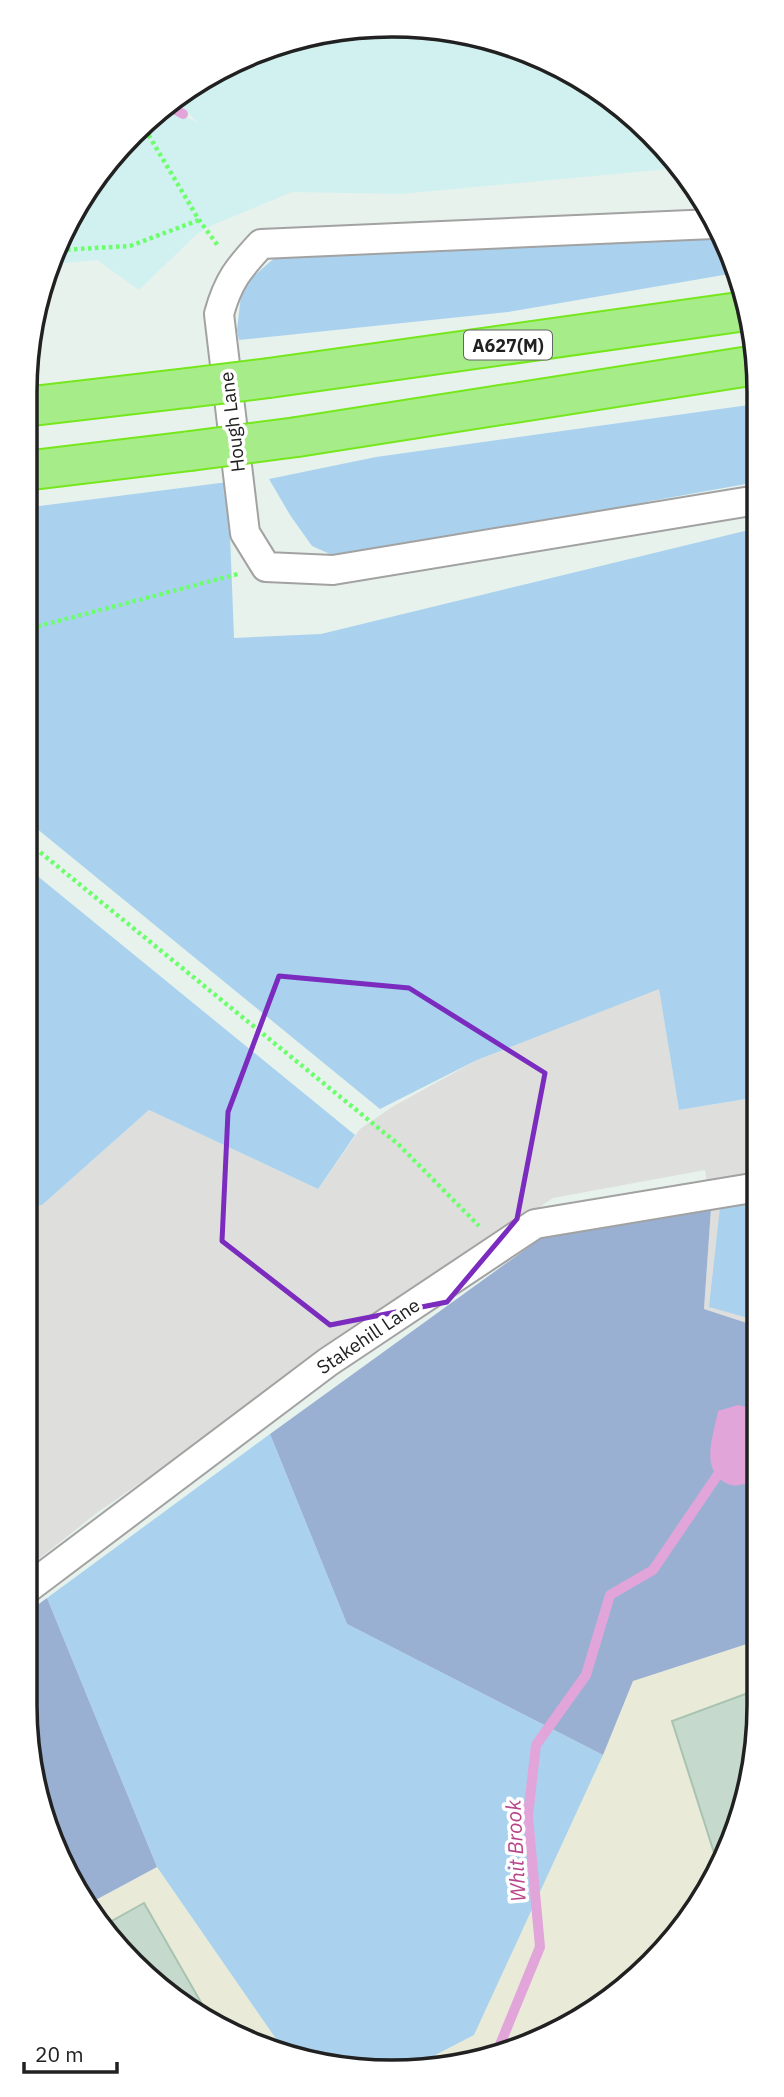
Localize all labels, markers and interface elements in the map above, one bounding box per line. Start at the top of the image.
road number: A627(M) [464,330,552,360]
street label: Hough Lane [214,370,250,474]
street label: Stakehill Lane [312,1293,424,1379]
water label: Whit Brook [498,1798,532,1903]
scale bar [24,2030,117,2074]
text: 20 m [35,2040,84,2068]

